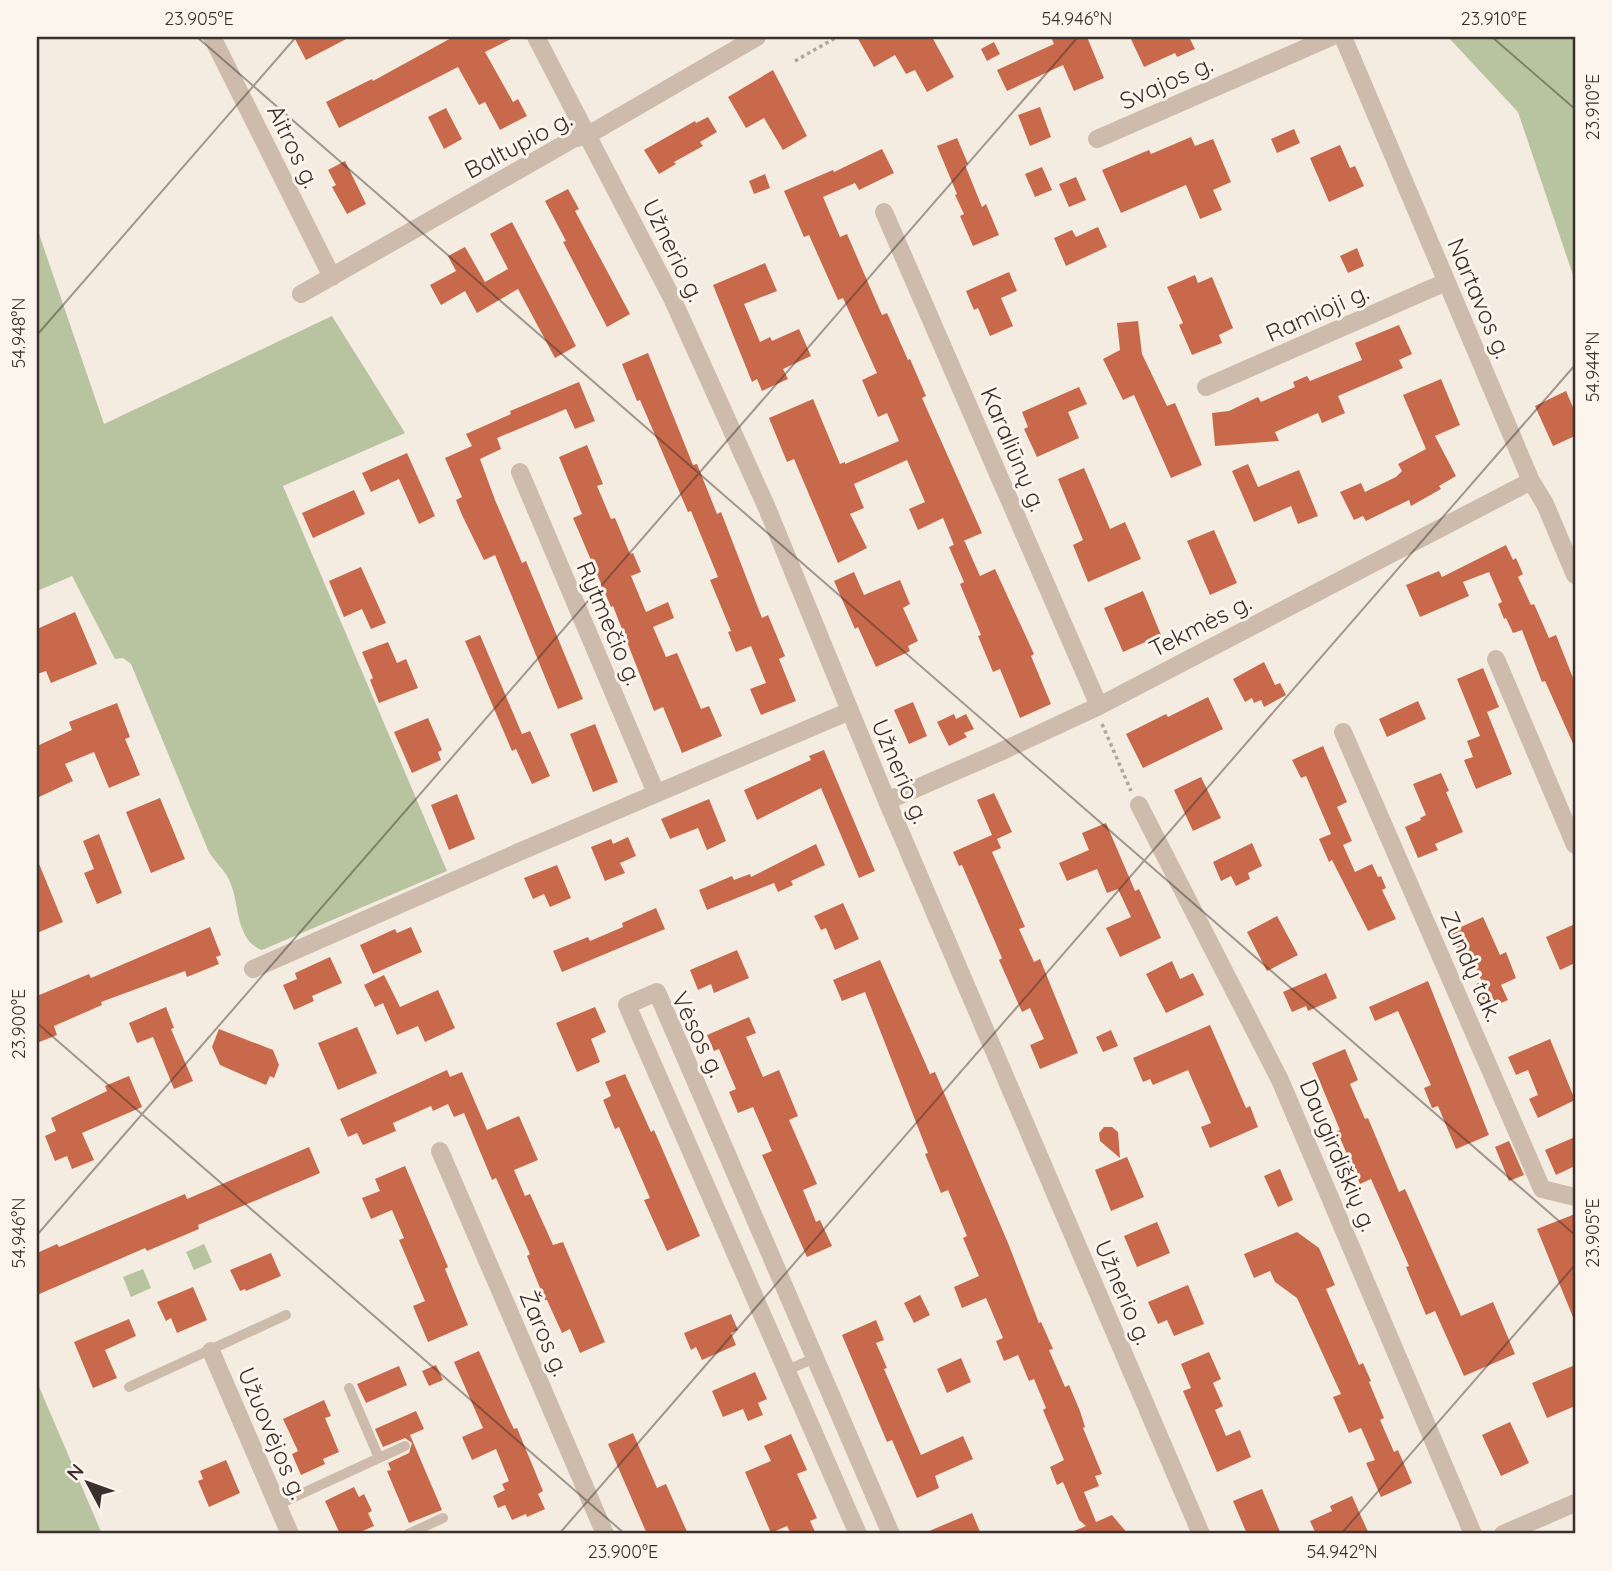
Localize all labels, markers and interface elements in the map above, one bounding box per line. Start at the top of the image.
text: 23.905°E [164,7,234,30]
text: 54.946°N [1042,7,1112,30]
text: 23.910°E [1461,7,1527,30]
street label: Svajos g. [1115,48,1217,116]
text: 23.910°E [1581,74,1604,140]
street label: Aitros g. [261,99,327,193]
street label: Baltupio g. [459,103,577,185]
street label: Užnerio g. [636,194,712,306]
street label: Nartavos g. [1441,233,1519,363]
street label: Ramioji g. [1261,276,1373,348]
text: 54.948°N [7,298,30,368]
text: 54.944°N [1581,332,1604,402]
street label: Karaliūnų g. [974,382,1054,516]
street label: Rytmečio g. [571,557,649,689]
street label: Tekmės g. [1144,587,1256,663]
street label: Užnerio g. [866,714,936,828]
street label: Zundų tak. [1434,906,1510,1026]
street label: Vėsos g. [665,986,733,1082]
text: 23.900°E [7,989,30,1059]
street label: Daugirdiškių g. [1293,1074,1385,1236]
text: 54.946°N [7,1198,30,1268]
text: 23.905°E [1581,1198,1604,1268]
street label: Užnerio g. [1089,1235,1159,1349]
street label: Žaros g. [514,1286,576,1380]
street label: Užuovėjos g. [232,1362,314,1504]
north arrow [52,1448,122,1518]
text: N [62,1459,89,1485]
text: 23.900°E [588,1540,658,1563]
text: 54.942°N [1306,1540,1378,1563]

